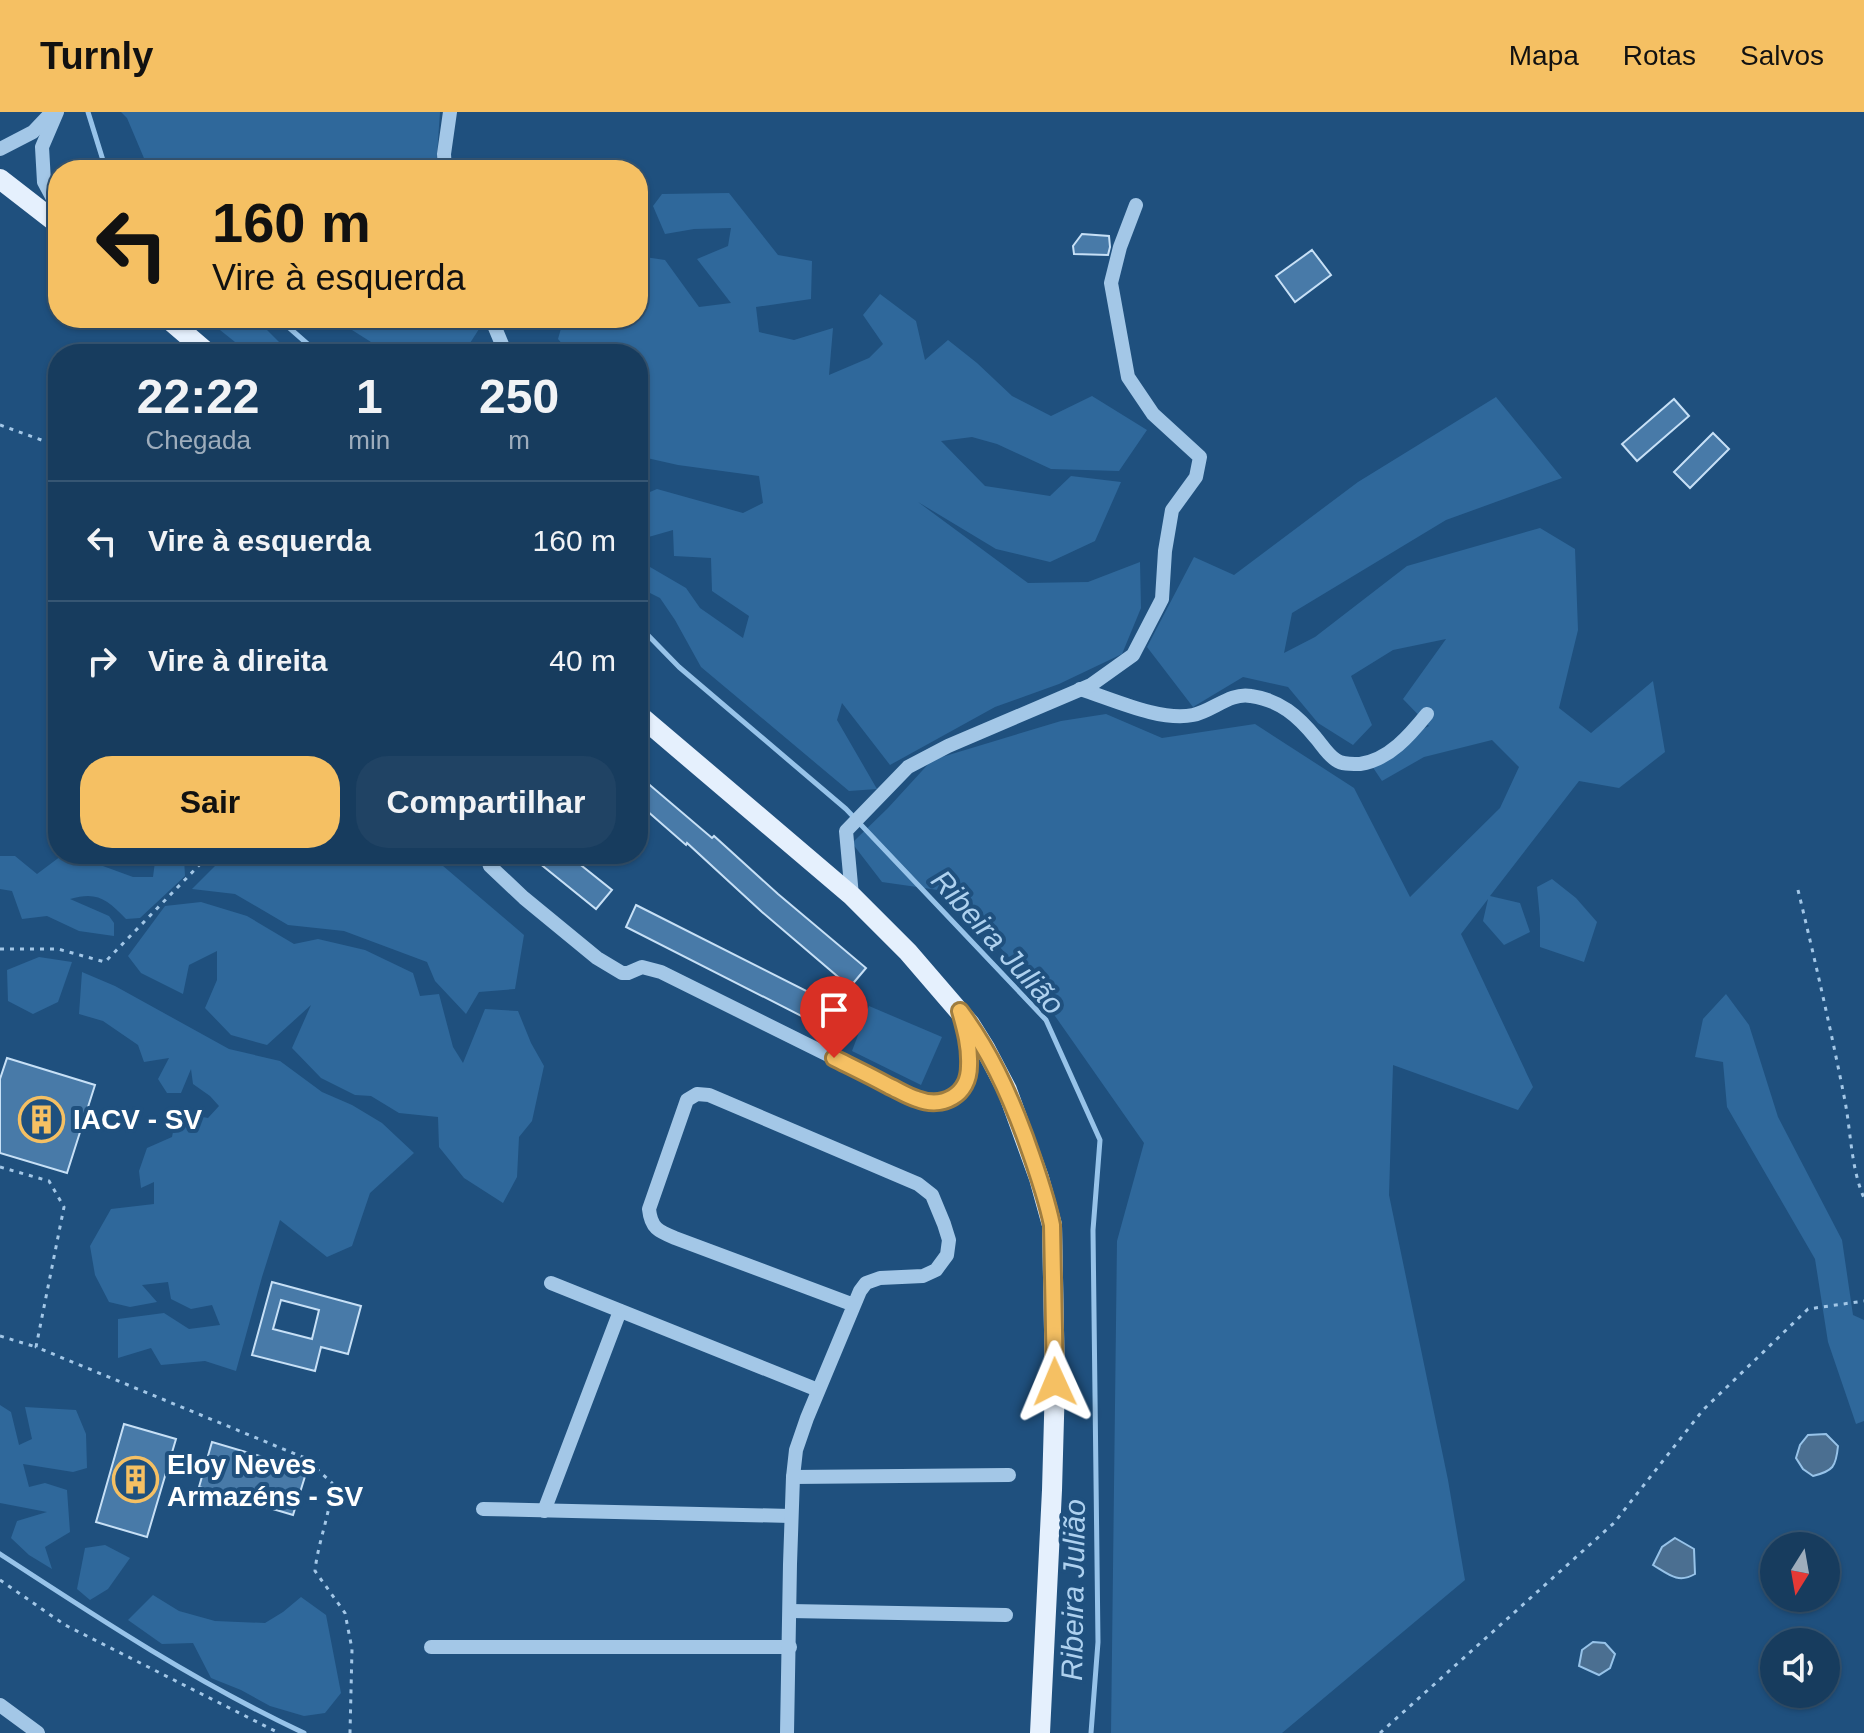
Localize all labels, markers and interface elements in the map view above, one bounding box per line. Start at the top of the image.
text: Turnly [40,35,153,77]
text: Mapa [1509,40,1579,71]
text: Rotas [1623,40,1696,71]
text: Salvos [1740,40,1824,71]
text: 160 m [212,191,371,254]
icon: left [80,192,184,296]
text: Vire à esquerda [212,257,466,298]
text: 22:22 [137,370,260,423]
text: 1 [356,370,383,423]
text: 250 [479,370,559,423]
text: Chegada [145,425,251,455]
text: min [348,425,390,455]
text: m [508,425,530,455]
icon: left [80,519,124,563]
text: Vire à esquerda [148,524,371,557]
text: 160 m [533,524,616,557]
icon: right [80,639,124,683]
text: Vire à direita [148,644,328,677]
text: 40 m [549,644,616,677]
button: Sair [80,756,340,848]
button: Compartilhar [356,756,616,848]
water label: Ribeira Julião [925,863,1071,1021]
pin [800,976,868,1058]
icon: arrive [812,988,856,1032]
building icon: IACV - SV [18,1095,66,1143]
place label: IACV - SV [73,1104,202,1135]
position arrow [1013,1340,1097,1424]
place label: Eloy Neves Armazéns - SV [167,1449,363,1512]
building icon: Eloy Neves Armazéns - SV [112,1456,160,1504]
water label: Ribeira Julião [1055,1499,1091,1681]
north arrow [1760,1532,1840,1612]
map controls [1760,1532,1840,1708]
button: sound [1760,1628,1840,1708]

